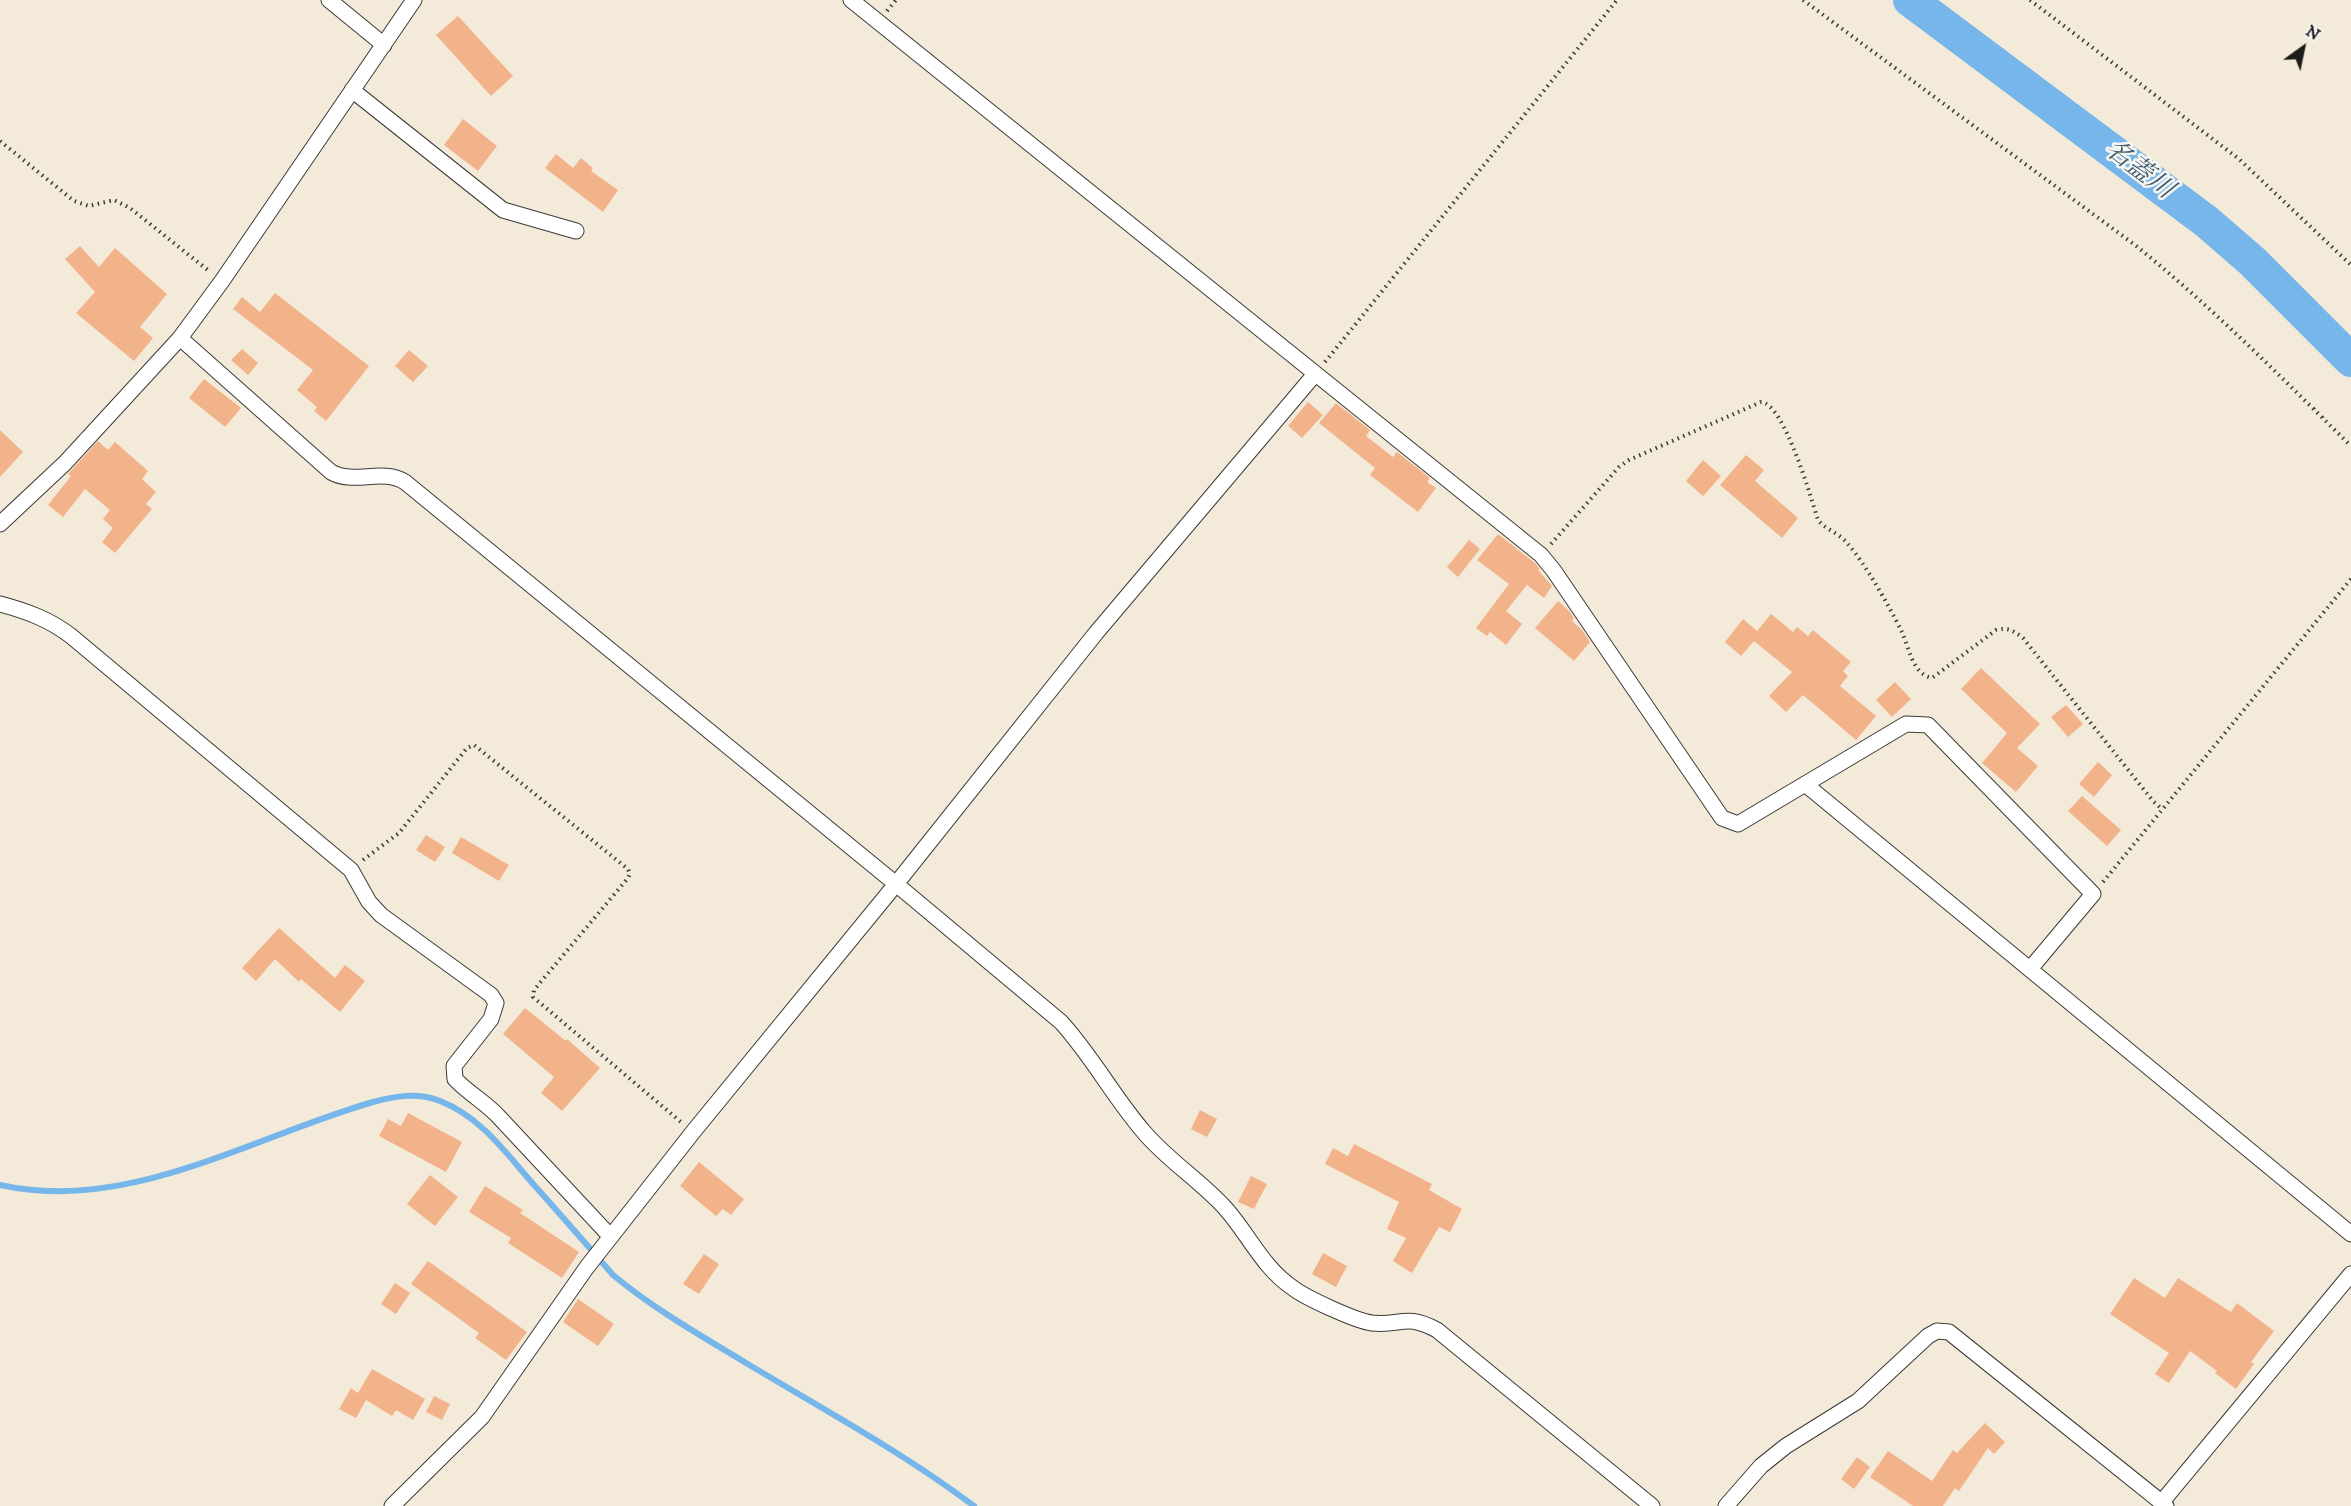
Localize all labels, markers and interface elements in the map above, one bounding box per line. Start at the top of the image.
north arrow [2273,18,2333,78]
text: N [2302,21,2324,45]
water label: 名蓋川 [2097,135,2179,207]

